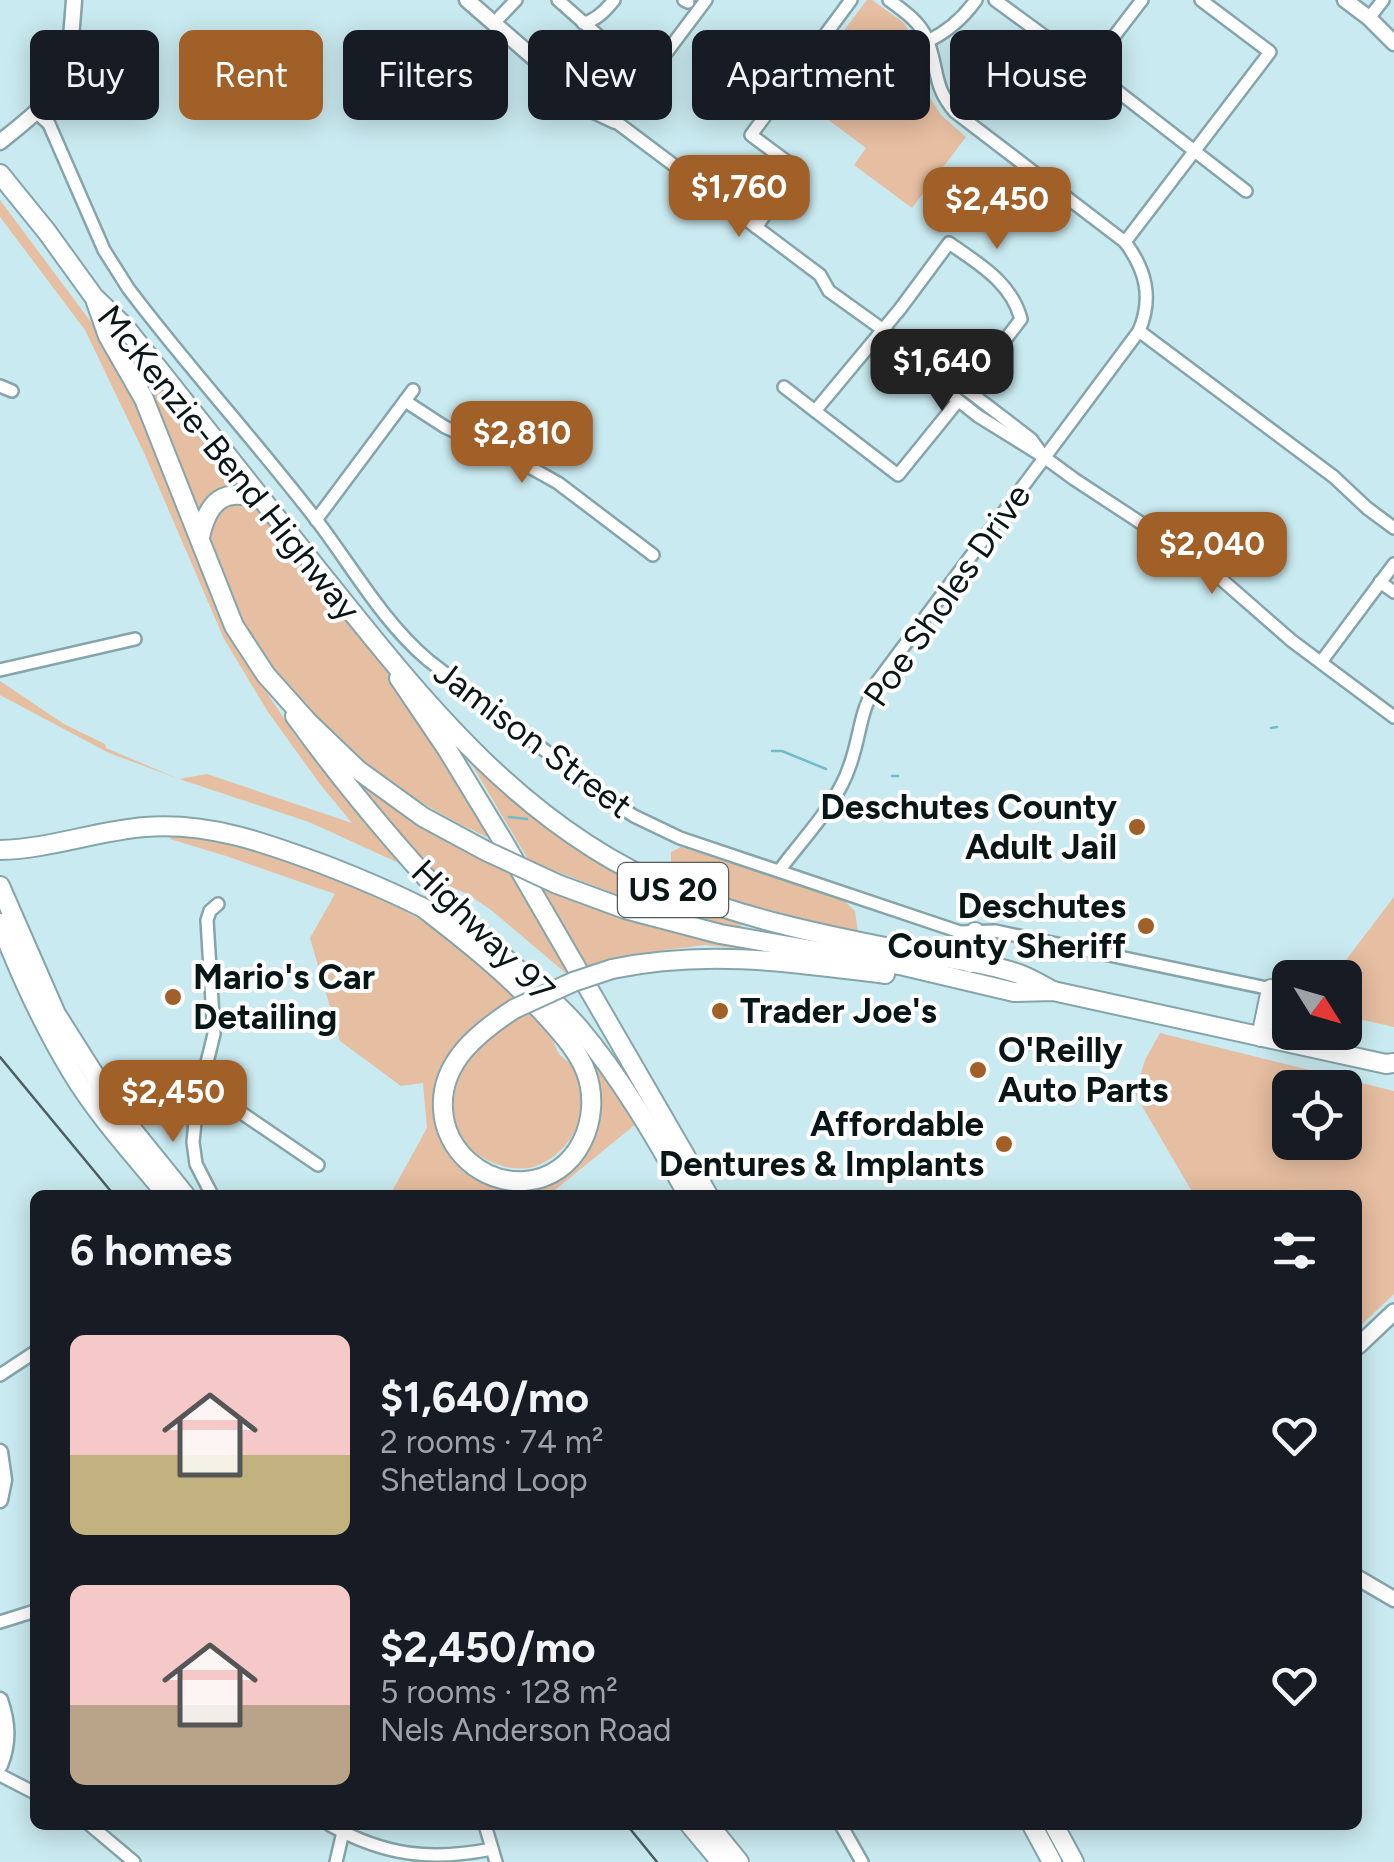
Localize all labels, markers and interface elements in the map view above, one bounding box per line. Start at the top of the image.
chip: Buy [30,30,159,120]
chip: Rent [179,30,323,120]
chip: Filters [343,30,508,120]
chip: New [528,30,672,120]
chip: Apartment [692,30,930,120]
chip: House [950,30,1122,120]
pin: $1,760 [658,155,820,240]
pin: $2,450 [916,167,1078,252]
text: $1,760 [691,168,787,206]
text: $2,450 [945,180,1049,218]
street label: McKenzie-Bend Highway [89,297,370,630]
pin: $1,640 [861,329,1023,414]
text: $1,640 [892,342,992,380]
pin: $2,810 [441,401,603,486]
text: $2,810 [473,414,571,452]
street label: Poe Sholes Drive [855,476,1039,714]
pin: $2,040 [1131,512,1293,597]
text: $2,040 [1159,525,1265,563]
street label: Jamison Street [426,651,640,827]
place label: Deschutes County Adult Jail [820,786,1118,868]
marker: Deschutes County Adult Jail [1126,816,1148,838]
street label: Highway 97 [403,851,563,1011]
road number: US 20 [618,863,728,917]
place label: Deschutes County Sheriff [887,885,1126,967]
marker: Deschutes County Sheriff [1135,915,1157,937]
place label: Mario's Car Detailing [193,956,375,1038]
north arrow [1272,960,1362,1050]
map controls [1272,960,1362,1160]
marker: Mario's Car Detailing [162,986,184,1008]
place label: Trader Joe's [740,990,937,1032]
marker: Trader Joe's [709,1000,731,1022]
place label: O'Reilly Auto Parts [998,1029,1168,1111]
marker: O'Reilly Auto Parts [967,1059,989,1081]
pin: $2,450 [92,1060,254,1145]
button: locate [1272,1070,1362,1160]
text: $2,450 [121,1073,225,1111]
place label: Affordable Dentures & Implants [659,1103,984,1185]
marker: Affordable Dentures & Implants [993,1133,1015,1155]
icon: filters [1267,1223,1322,1278]
text: 6 homes [70,1225,232,1276]
text: $1,640/mo [380,1372,589,1423]
icon: home [150,1375,270,1495]
icon: heart [1267,1408,1322,1463]
text: 2 rooms · 74 m² [380,1423,604,1461]
text: Shetland Loop [380,1461,588,1499]
text: $2,450/mo [380,1622,596,1673]
icon: home [150,1625,270,1745]
icon: heart [1267,1658,1322,1713]
text: 5 rooms · 128 m² [380,1673,618,1711]
text: Nels Anderson Road [380,1711,672,1749]

